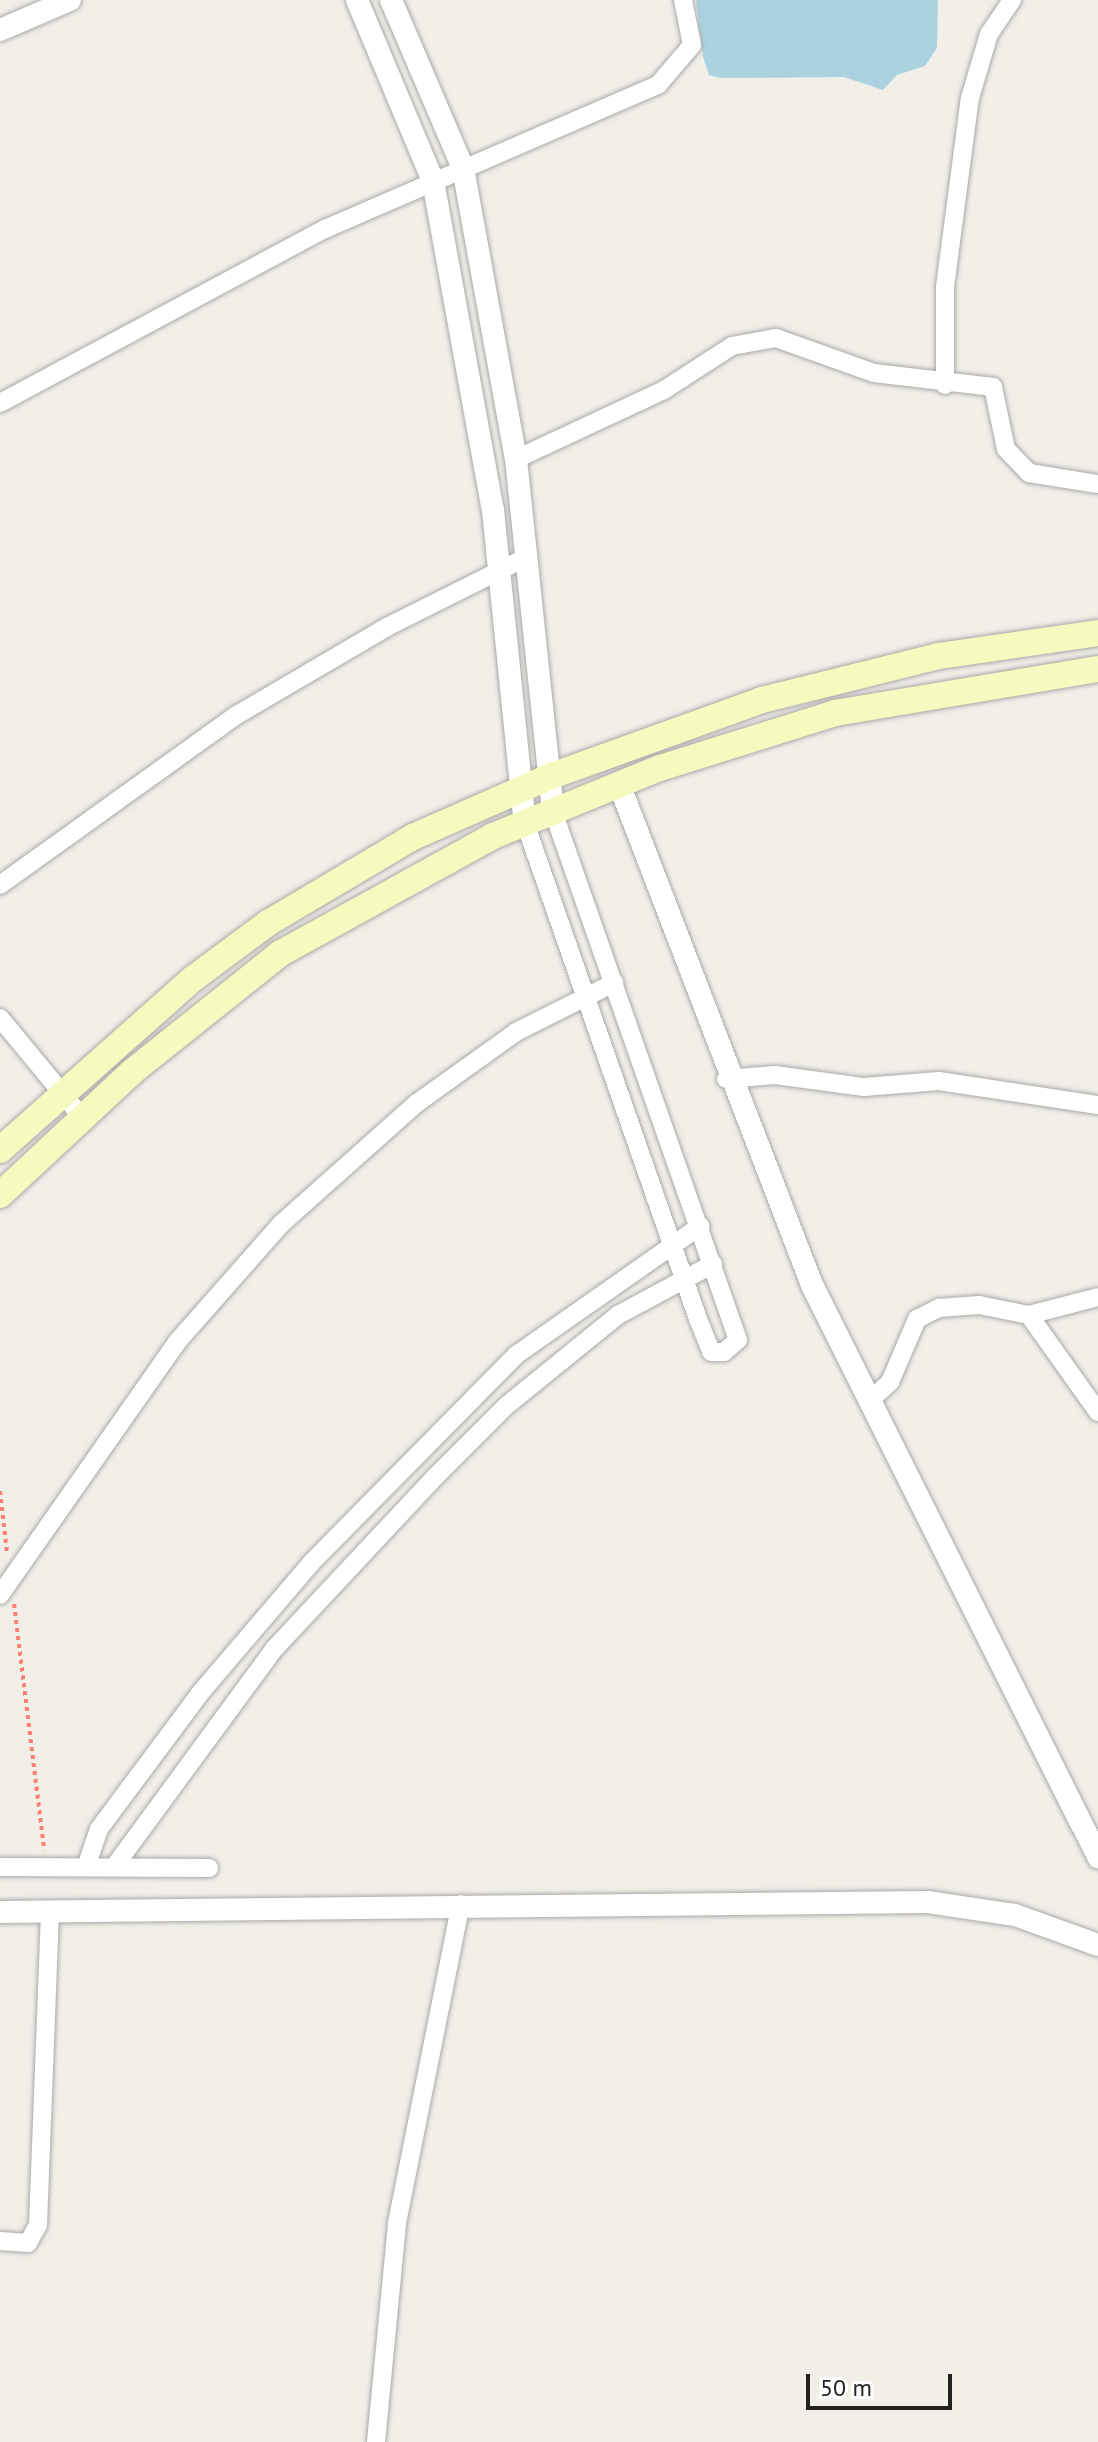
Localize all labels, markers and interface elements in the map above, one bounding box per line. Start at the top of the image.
scale bar [810,2358,956,2408]
text: 50 m [820,2372,872,2403]

